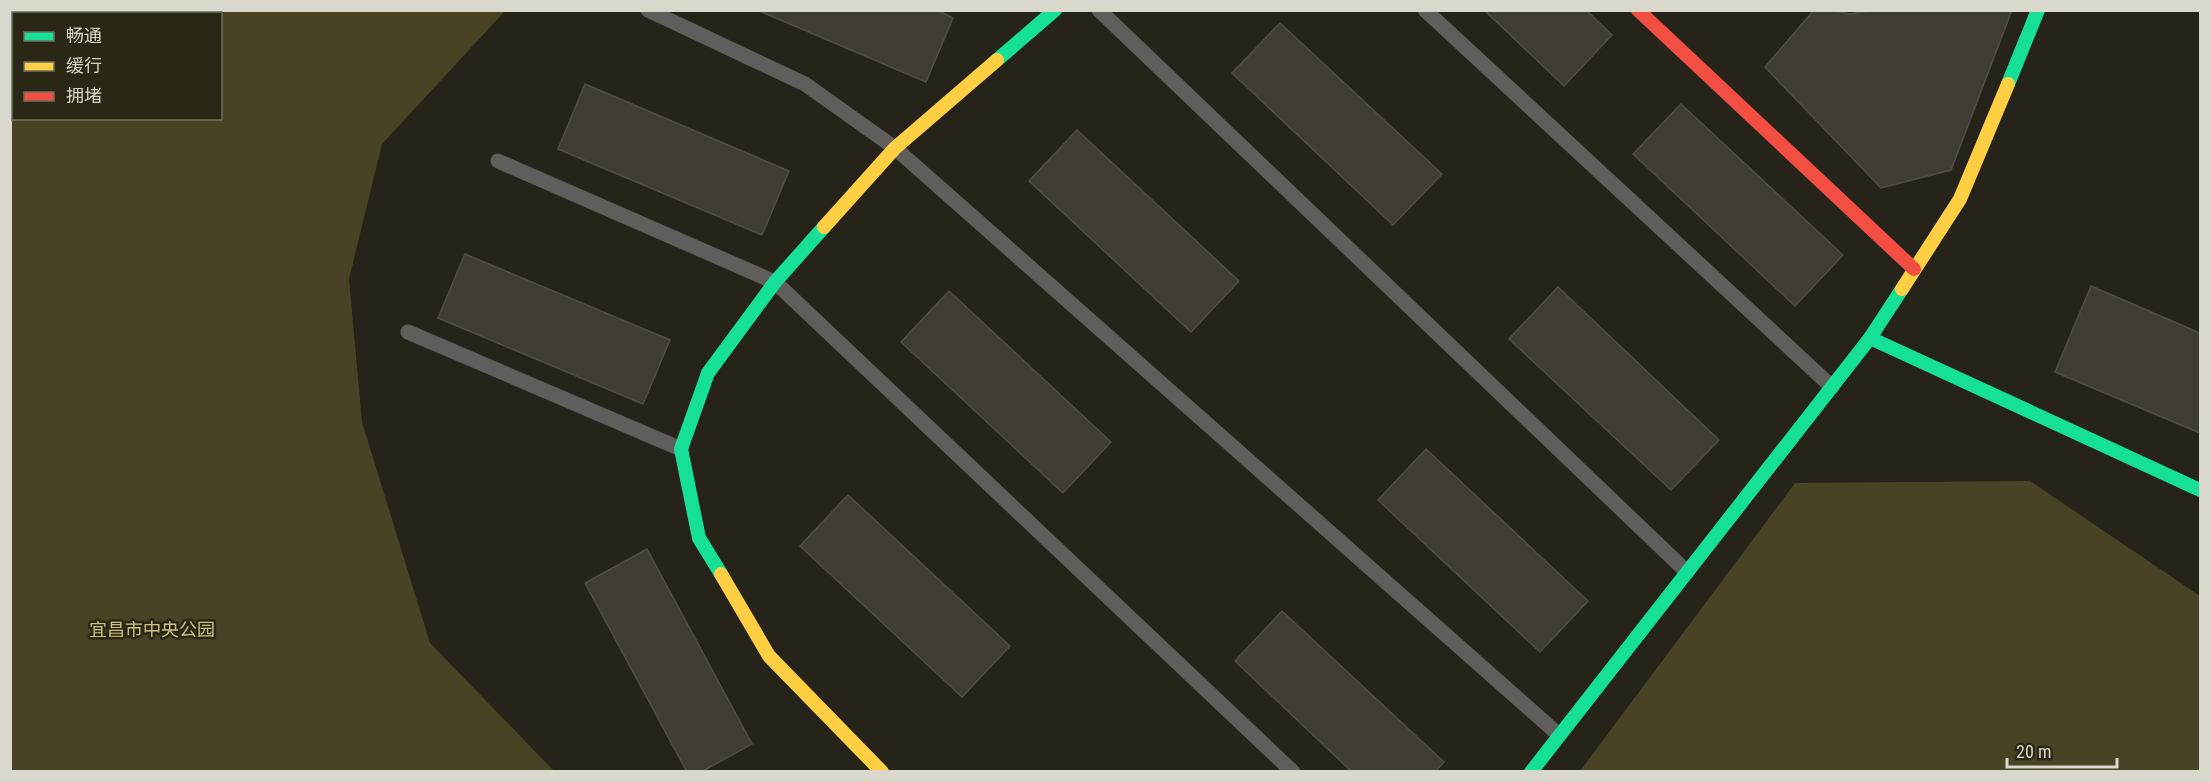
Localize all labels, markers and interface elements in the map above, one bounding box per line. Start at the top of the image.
legend [12,12,222,120]
text: 畅通 [66,25,102,46]
text: 缓行 [66,55,102,76]
text: 拥堵 [66,85,102,106]
park label: 宜昌市中央公园 [89,619,215,640]
scale bar [2007,731,2116,769]
text: 20 m [2016,741,2051,762]

